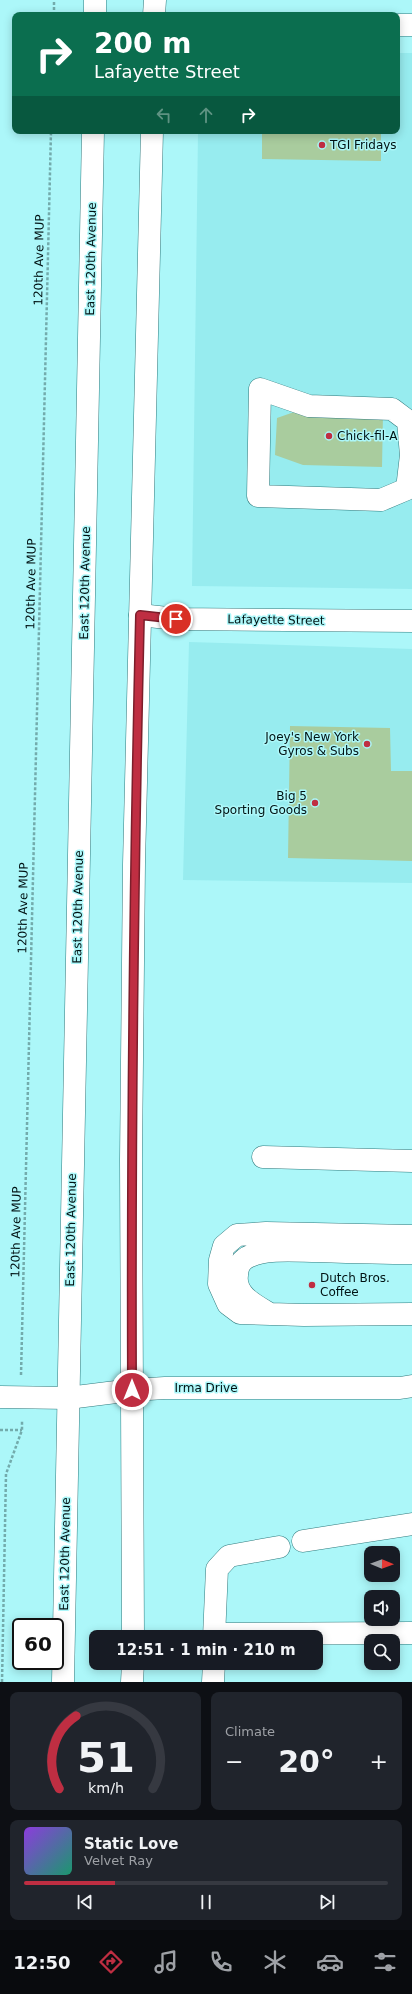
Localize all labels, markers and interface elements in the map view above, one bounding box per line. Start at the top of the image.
text: 200 m [94,27,191,60]
icon: right [28,28,80,80]
text: Lafayette Street [94,61,240,82]
icon: left [153,104,175,126]
icon: ahead [195,104,217,126]
icon: right [237,104,259,126]
place label: TGI Fridays [329,138,397,152]
marker: TGI Fridays [317,140,327,150]
street label: East 120th Avenue [83,202,99,316]
street label: 120th Ave MUP [31,214,47,306]
place label: Chick-fil-A [337,429,398,443]
marker: Chick-fil-A [324,431,334,441]
street label: East 120th Avenue [77,526,93,640]
street label: 120th Ave MUP [23,538,39,630]
pin [159,602,193,636]
icon: arrive [165,608,187,630]
street label: Lafayette Street [227,612,325,628]
place label: Joey's New York Gyros & Subs [264,730,359,758]
marker: Joey's New York Gyros & Subs [362,739,372,749]
place label: Big 5 Sporting Goods [215,789,307,817]
marker: Big 5 Sporting Goods [310,798,320,808]
street label: East 120th Avenue [70,850,86,964]
street label: 120th Ave MUP [15,862,31,954]
street label: East 120th Avenue [63,1173,79,1287]
street label: 120th Ave MUP [8,1186,24,1278]
place label: Dutch Bros. Coffee [320,1271,390,1299]
marker: Dutch Bros. Coffee [307,1280,317,1290]
position arrow [111,1369,153,1411]
street label: Irma Drive [174,1381,238,1395]
street label: East 120th Avenue [57,1497,73,1611]
north arrow [364,1546,400,1582]
map controls [364,1546,400,1670]
button: sound [364,1590,400,1626]
speed limit sign: 60 [12,1618,64,1670]
button: search [364,1634,400,1670]
text: 12:51 · 1 min · 210 m [116,1641,296,1659]
text: Climate [225,1724,275,1739]
text: 51 [77,1733,134,1782]
text: 20° [278,1744,335,1779]
text: − [225,1749,243,1774]
text: + [370,1749,388,1774]
text: km/h [87,1780,124,1796]
text: Static Love [84,1835,178,1853]
text: Velvet Ray [84,1853,153,1868]
icon: previous [74,1891,96,1913]
icon: pause [195,1891,217,1913]
icon: next [316,1891,338,1913]
icon: directions [97,1948,125,1976]
icon: music [152,1948,180,1976]
icon: phone [207,1948,235,1976]
icon: climate [261,1948,289,1976]
icon: car [316,1948,344,1976]
icon: filters [371,1948,399,1976]
text: 12:50 [13,1952,71,1973]

